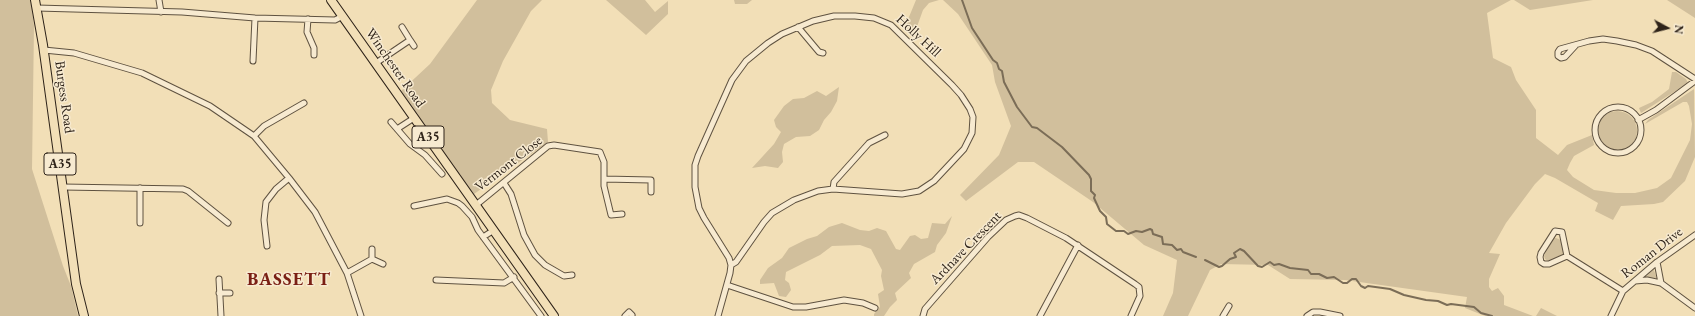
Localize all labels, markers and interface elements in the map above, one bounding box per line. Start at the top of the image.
north arrow [1647,8,1687,48]
street label: Holly Hill [892,11,944,61]
text: N [1671,24,1686,35]
street label: Winchester Road [361,25,429,111]
street label: Burgess Road [51,60,77,134]
road number: A35 [412,126,444,148]
street label: Vermont Close [472,133,546,195]
road number: A35 [44,153,76,175]
street label: Ardnave Crescent [927,208,1005,288]
street label: Roman Drive [1618,224,1686,282]
district label: BASSETT [247,269,331,291]

